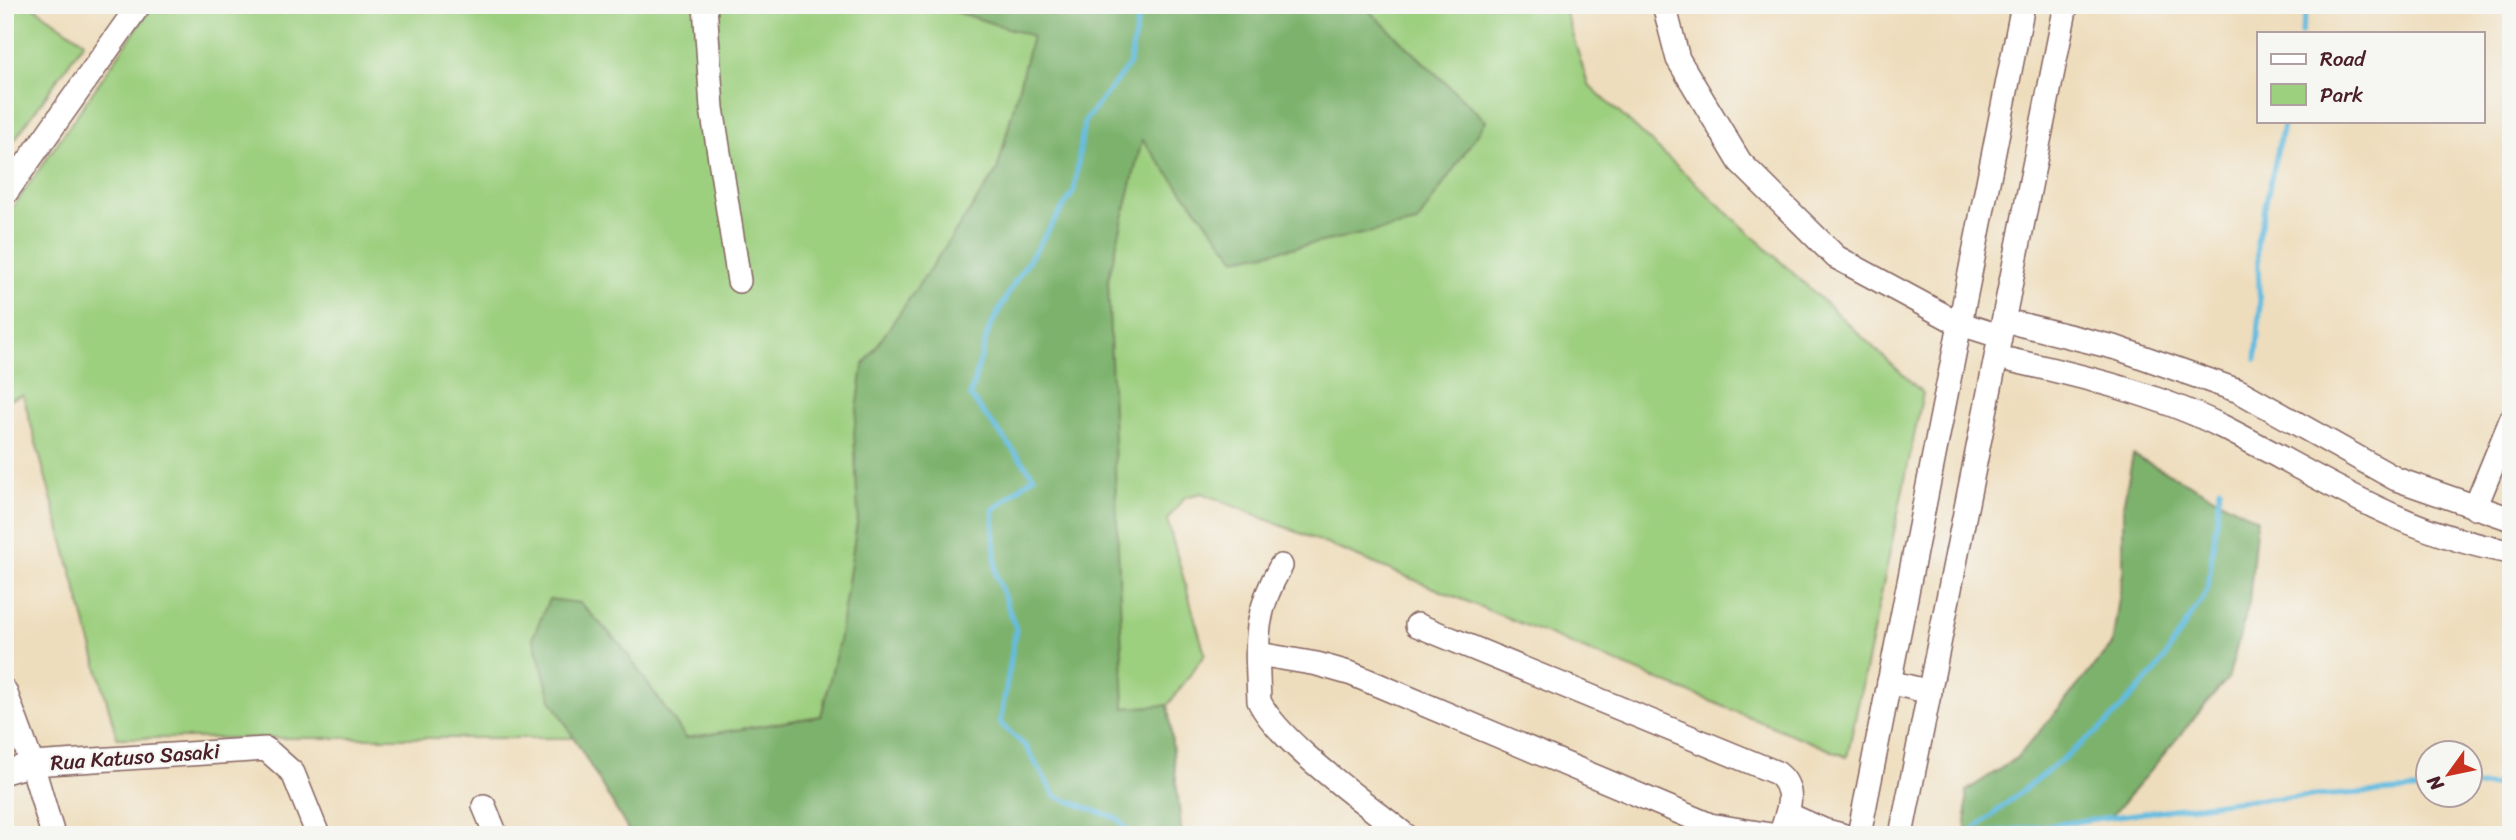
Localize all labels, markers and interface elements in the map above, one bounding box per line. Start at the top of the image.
legend [2257,32,2484,122]
text: Road [2320,40,2367,78]
text: Park [2320,76,2363,114]
street label: Rua Katuso Sasaki [49,732,222,782]
north arrow [2414,738,2484,808]
text: N [2417,768,2453,798]

